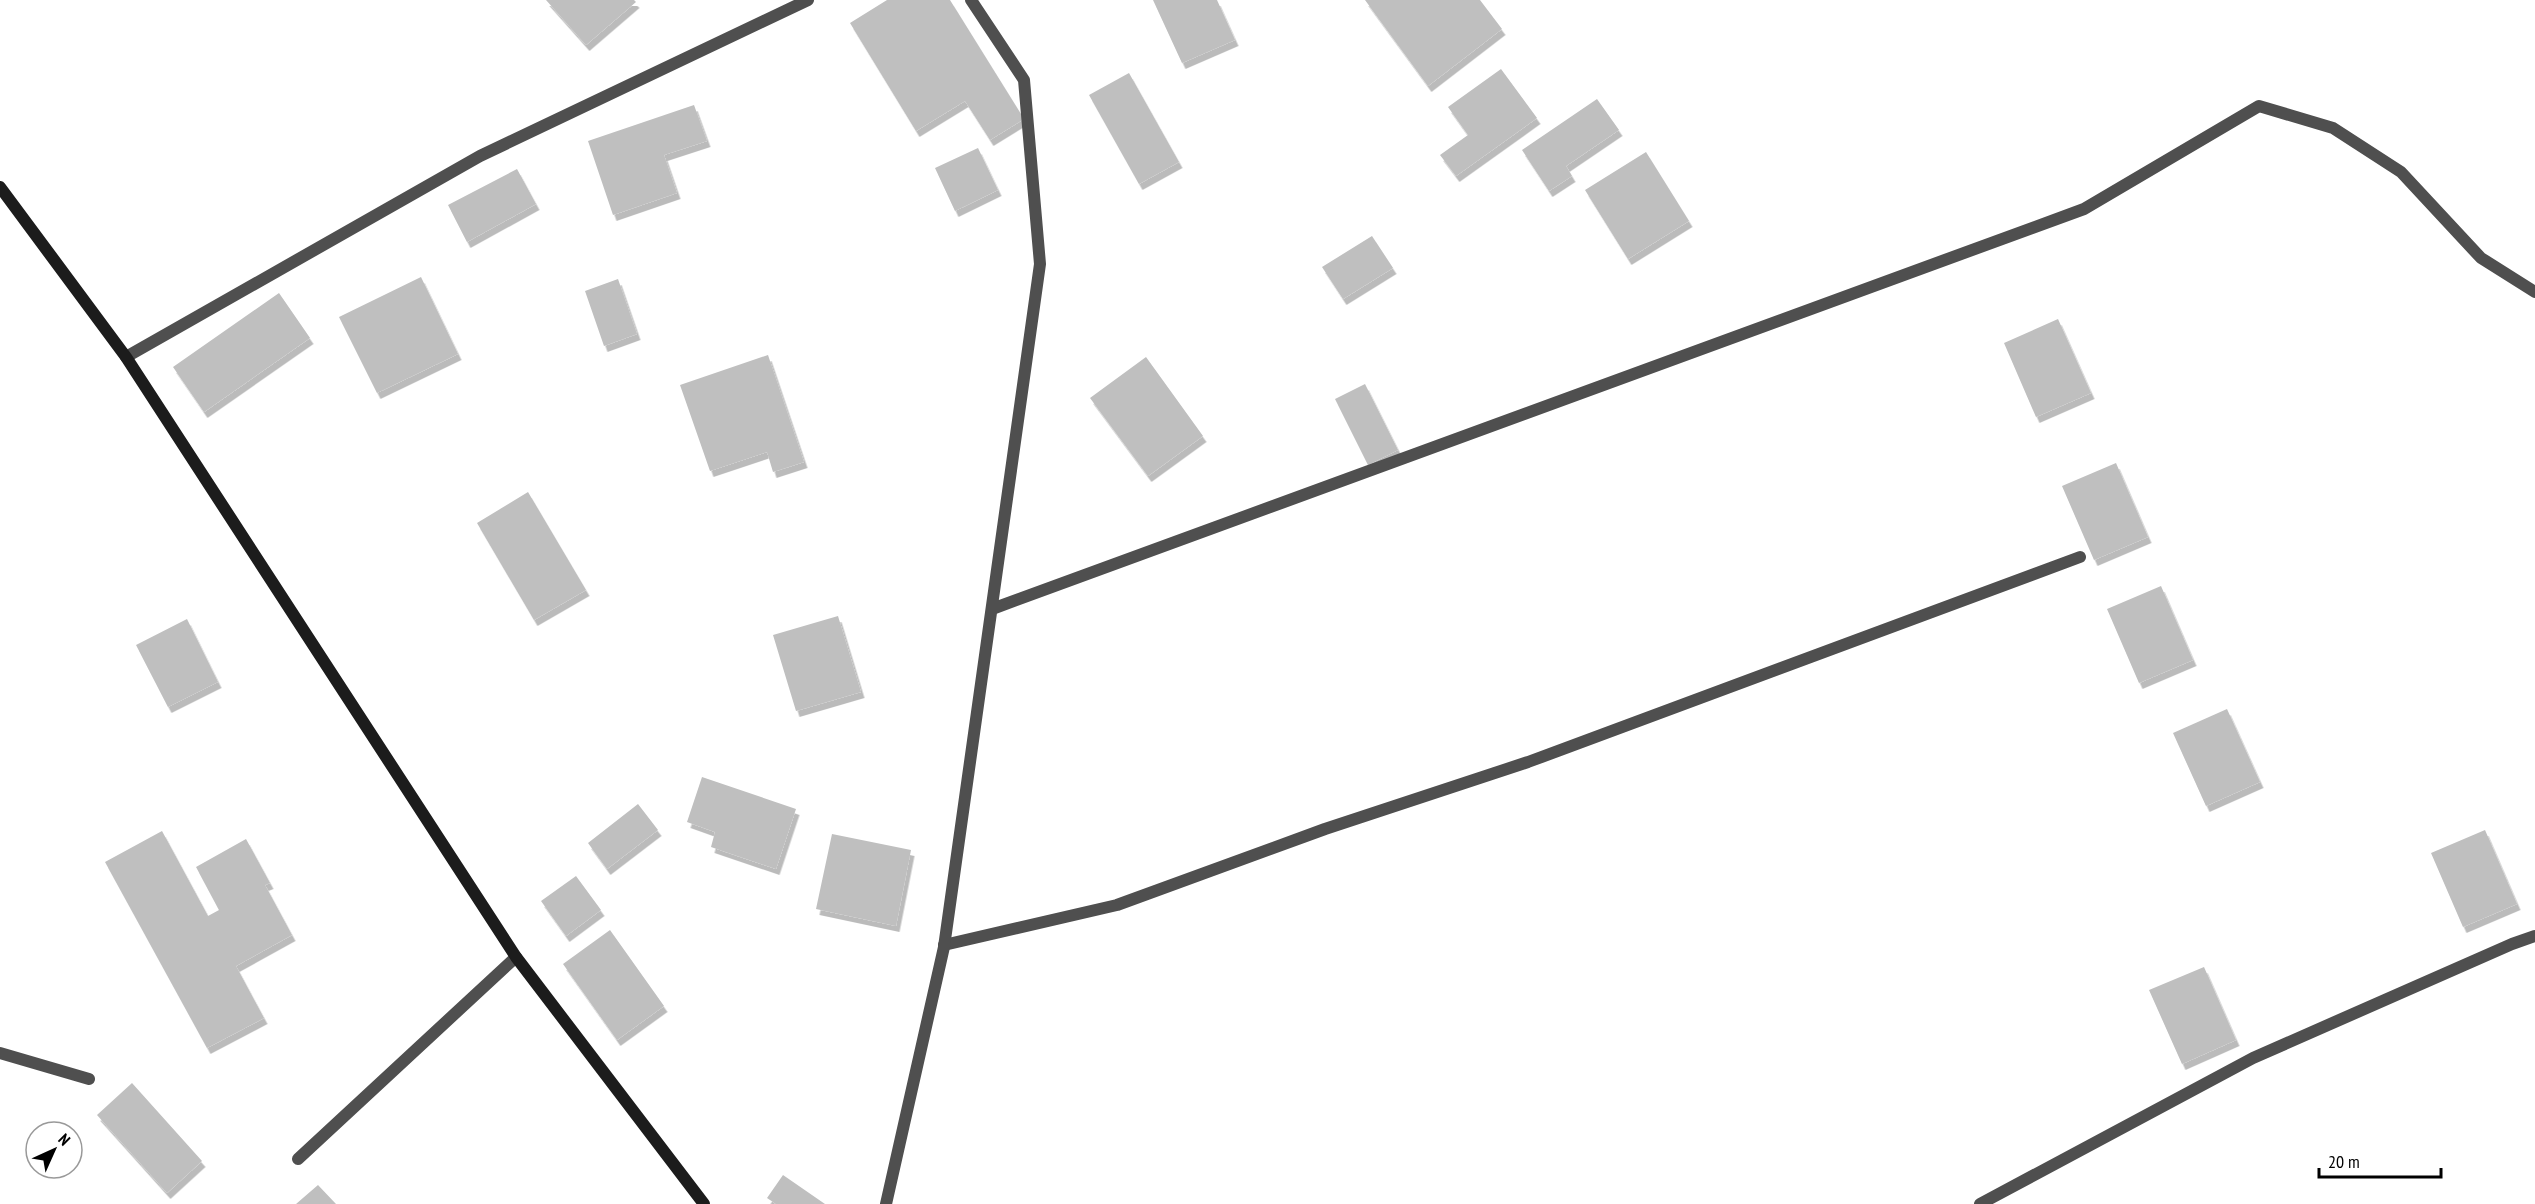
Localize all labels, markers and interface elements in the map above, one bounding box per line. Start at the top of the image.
north arrow [24,1120,84,1180]
text: N [54,1129,75,1150]
scale bar [2319,1141,2440,1179]
text: 20 m [2328,1150,2360,1173]

